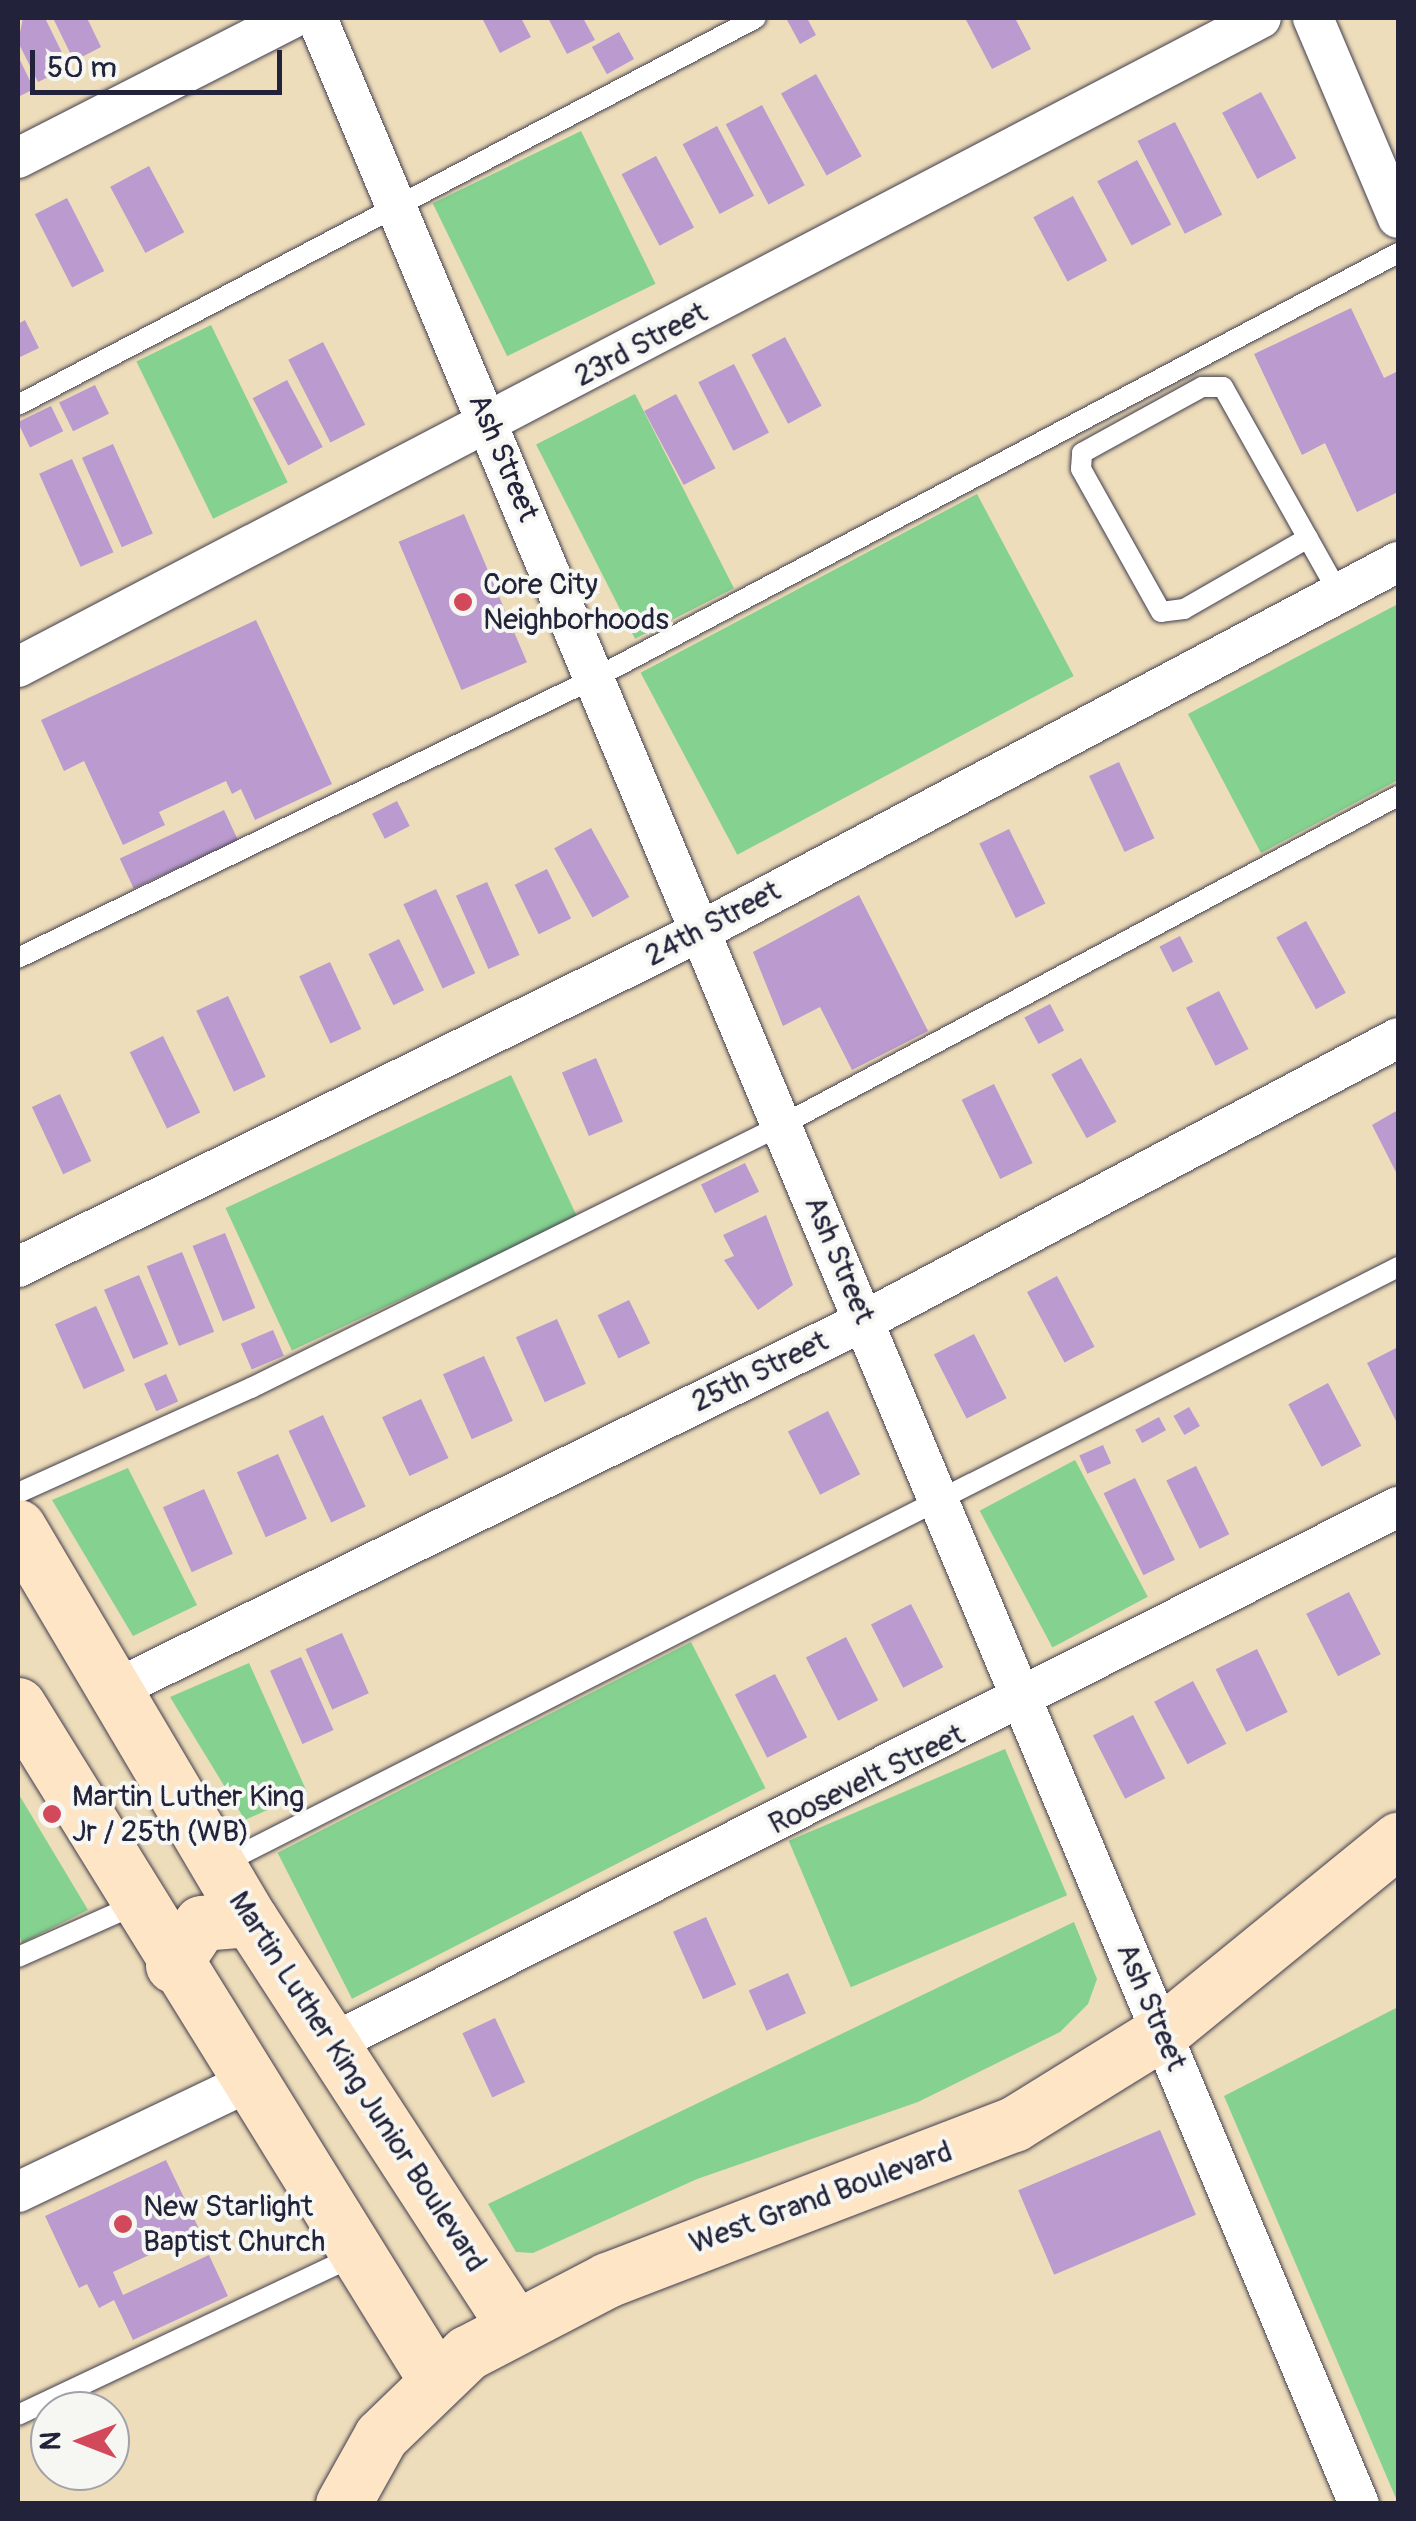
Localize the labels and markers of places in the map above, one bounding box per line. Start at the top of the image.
place label: Core City Neighborhoods [483,567,669,638]
marker: Core City Neighborhoods [452,591,474,613]
place label: Martin Luther King Jr / 25th (WB) [72,1779,304,1850]
marker: Martin Luther King Jr / 25th (WB) [41,1803,63,1825]
place label: New Starlight Baptist Church [143,2189,325,2260]
marker: New Starlight Baptist Church [112,2213,134,2235]

